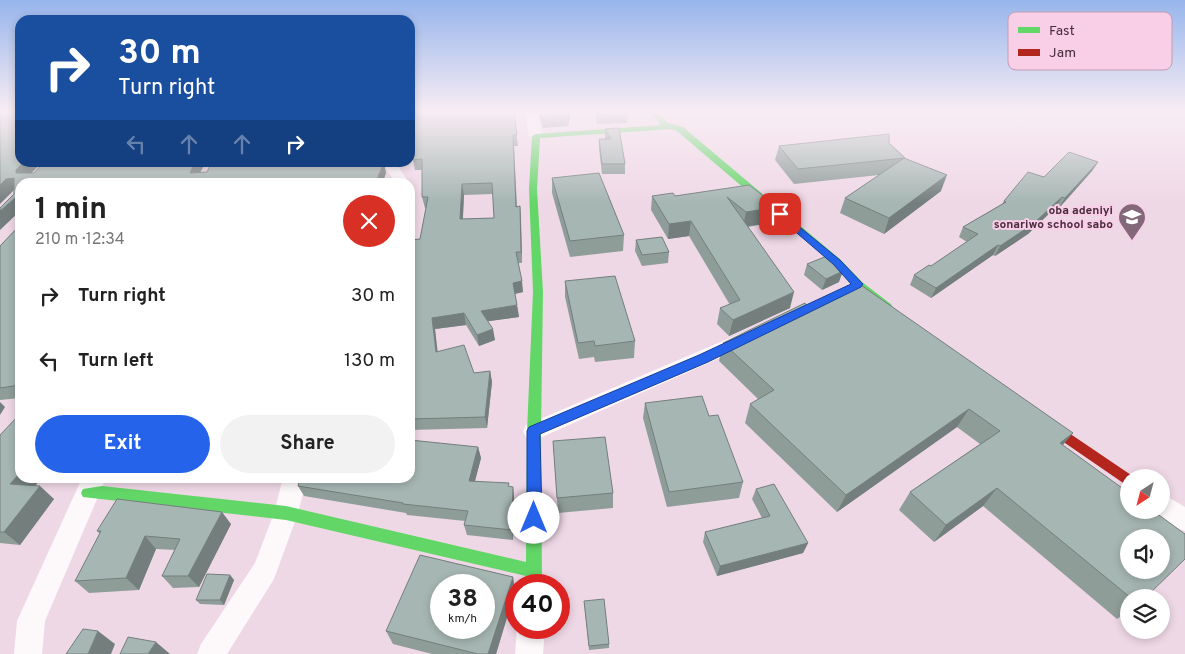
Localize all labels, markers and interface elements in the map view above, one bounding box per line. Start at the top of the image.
legend [1008,12,1172,70]
text: Fast [1049,23,1075,40]
text: 30 m [118,32,201,76]
icon: right [35,35,100,100]
text: Jam [1049,45,1076,62]
text: Turn right [118,75,215,102]
icon: left [122,130,150,158]
icon: ahead [175,130,203,158]
icon: ahead [228,130,256,158]
icon: right [281,130,309,158]
text: 1 min [35,192,107,229]
pin [759,193,801,235]
button: close [343,195,395,247]
icon: arrive [766,200,794,228]
school or university icon: oba adeniyi sonariwo school sabo [1117,202,1147,241]
place label: oba adeniyi sonariwo school sabo [994,203,1113,233]
text: 210 m · 12:34 [35,230,125,250]
icon: right [35,282,63,310]
text: Turn right [78,284,166,308]
text: 30 m [351,284,395,308]
icon: left [35,347,63,375]
text: Turn left [78,349,154,373]
text: 130 m [344,349,395,373]
button: Exit [35,415,210,473]
button: Share [220,415,395,473]
north arrow [1120,469,1170,519]
map controls [1120,469,1170,639]
position arrow [507,491,559,543]
button: sound [1120,529,1170,579]
speed limit sign: 40 [505,574,570,639]
text: 38 [447,584,478,616]
button: layers [1120,589,1170,639]
text: km/h [448,611,477,627]

